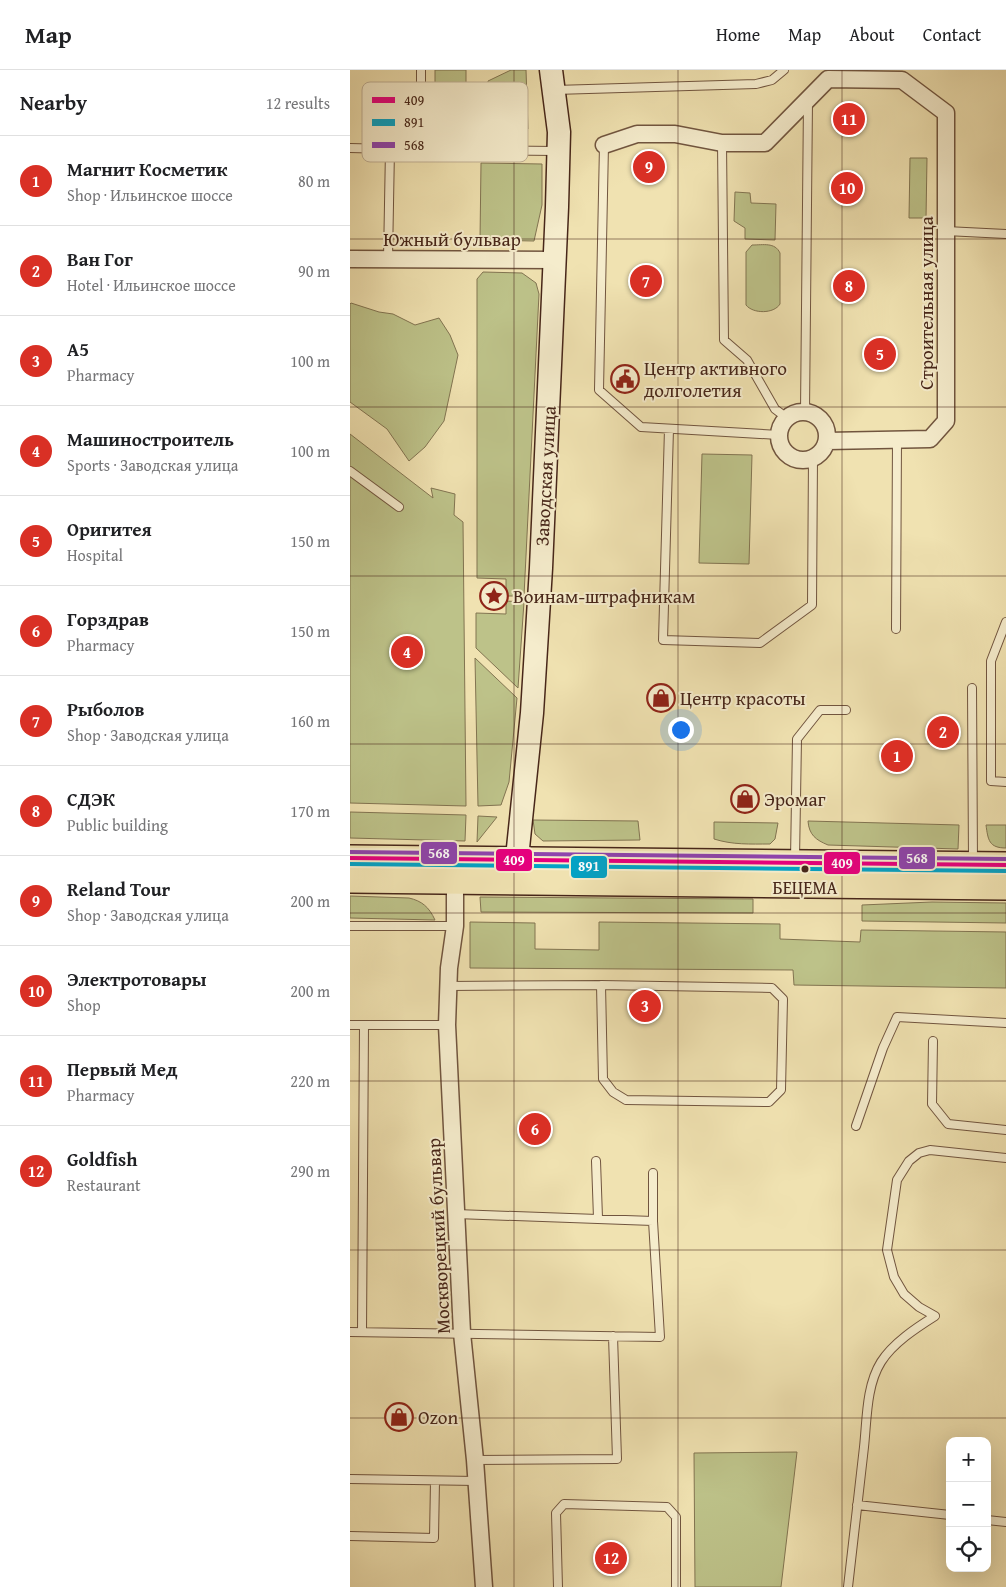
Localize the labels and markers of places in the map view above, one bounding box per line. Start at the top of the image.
pin: 11 [833,100,865,138]
pin: 9 [633,148,665,186]
pin: 10 [831,169,863,207]
pin: 7 [630,262,662,300]
pin: 8 [833,267,865,305]
pin: 5 [864,335,896,373]
place label: Центр активного долголетия [644,354,787,404]
public building icon: Центр активного долголетия [610,364,640,394]
place icon: Воинам-штрафникам [479,581,509,611]
place label: Воинам-штрафникам [513,582,695,610]
pin: 4 [391,633,423,671]
shop icon: Центр красоты [646,683,676,713]
place label: Центр красоты [680,684,806,712]
pin: 2 [927,713,959,751]
pin: 1 [881,737,913,775]
shop icon: Эромаг [730,784,760,814]
place label: Эромаг [764,785,825,813]
marker: БЕЦЕМА [800,864,810,874]
place label: БЕЦЕМА [772,874,838,901]
pin: 3 [629,987,661,1025]
pin: 6 [519,1110,551,1148]
shop icon: Ozon [384,1402,414,1432]
place label: Ozon [418,1403,459,1431]
pin: 12 [595,1539,627,1577]

